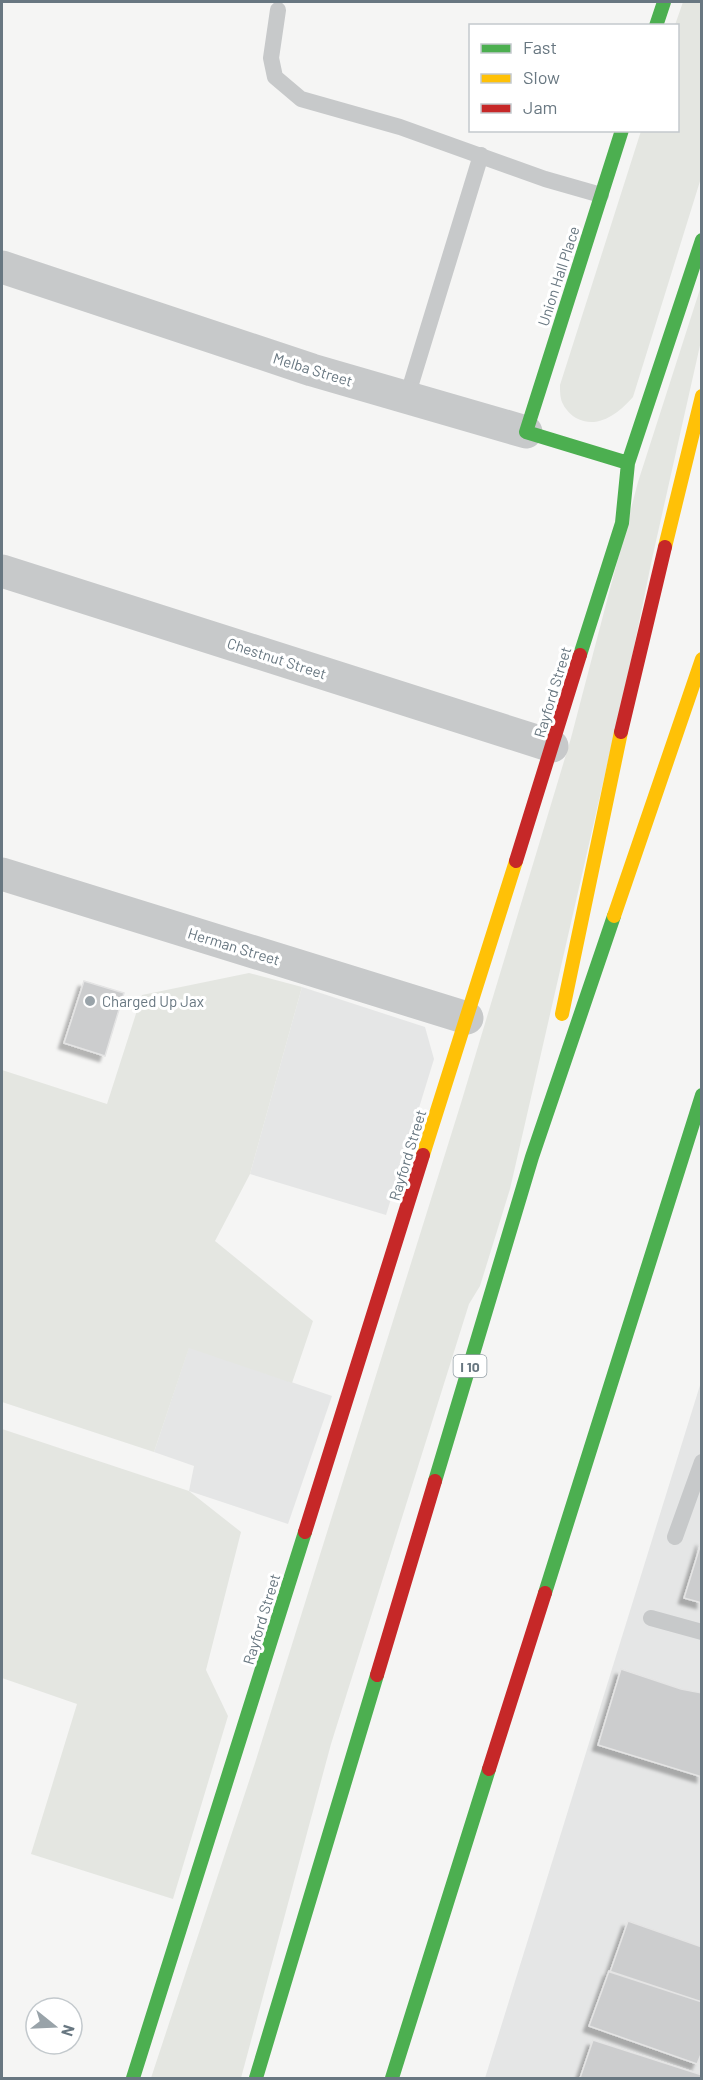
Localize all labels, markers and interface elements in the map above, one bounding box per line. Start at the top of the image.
legend [469,24,679,132]
text: Fast [523,36,557,58]
text: Slow [523,66,560,88]
text: Jam [523,96,557,118]
street label: Union Hall Place [533,224,583,328]
street label: Melba Street [271,348,355,390]
street label: Chestnut Street [225,634,329,682]
street label: Rayford Street [530,644,574,740]
street label: Herman Street [186,923,282,969]
place label: Charged Up Jax [102,992,204,1010]
marker: Charged Up Jax [83,994,97,1008]
street label: Rayford Street [385,1107,429,1203]
road number: I 10 [454,1355,486,1377]
street label: Rayford Street [239,1571,283,1667]
north arrow [24,1996,84,2056]
text: N [58,2023,79,2039]

